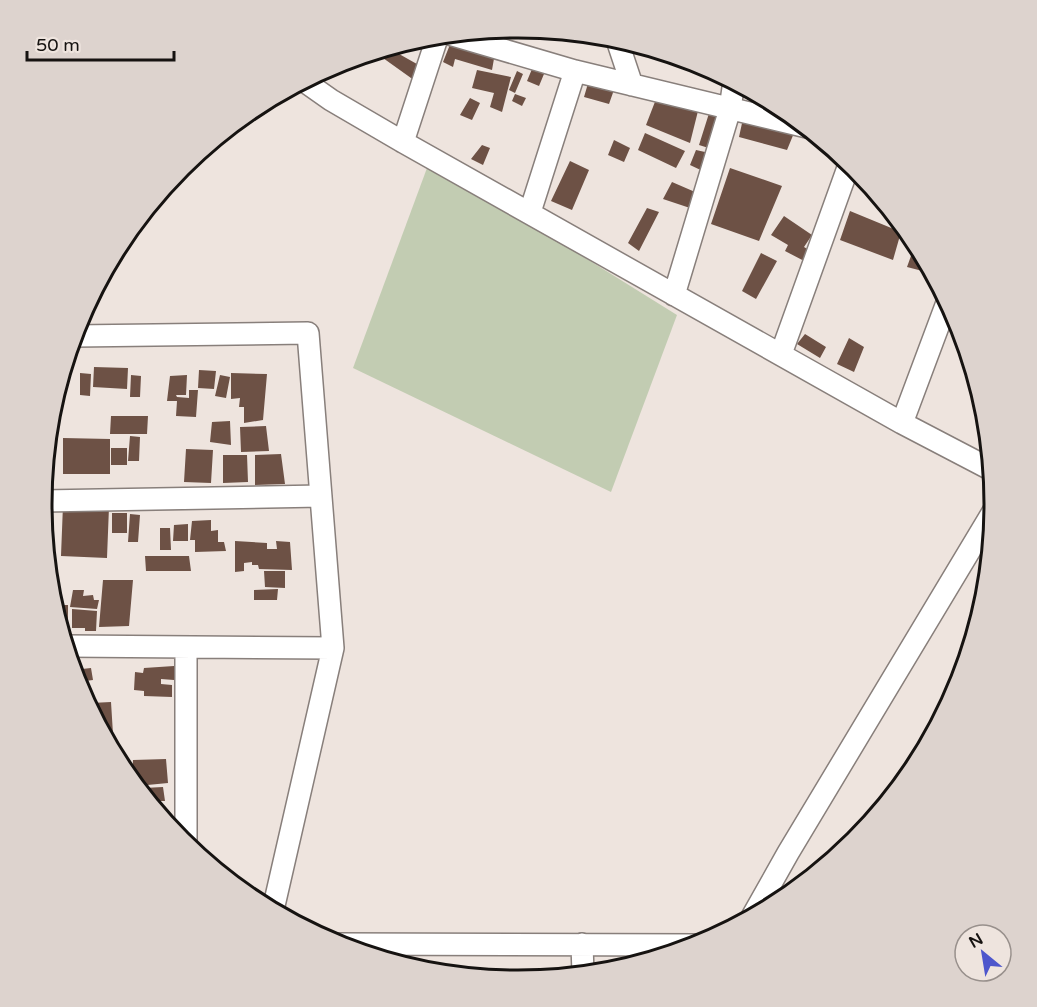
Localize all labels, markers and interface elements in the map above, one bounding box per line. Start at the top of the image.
scale bar [27,24,174,62]
text: 50 m [36,34,80,56]
north arrow [953,923,1013,983]
text: N [965,929,987,953]

